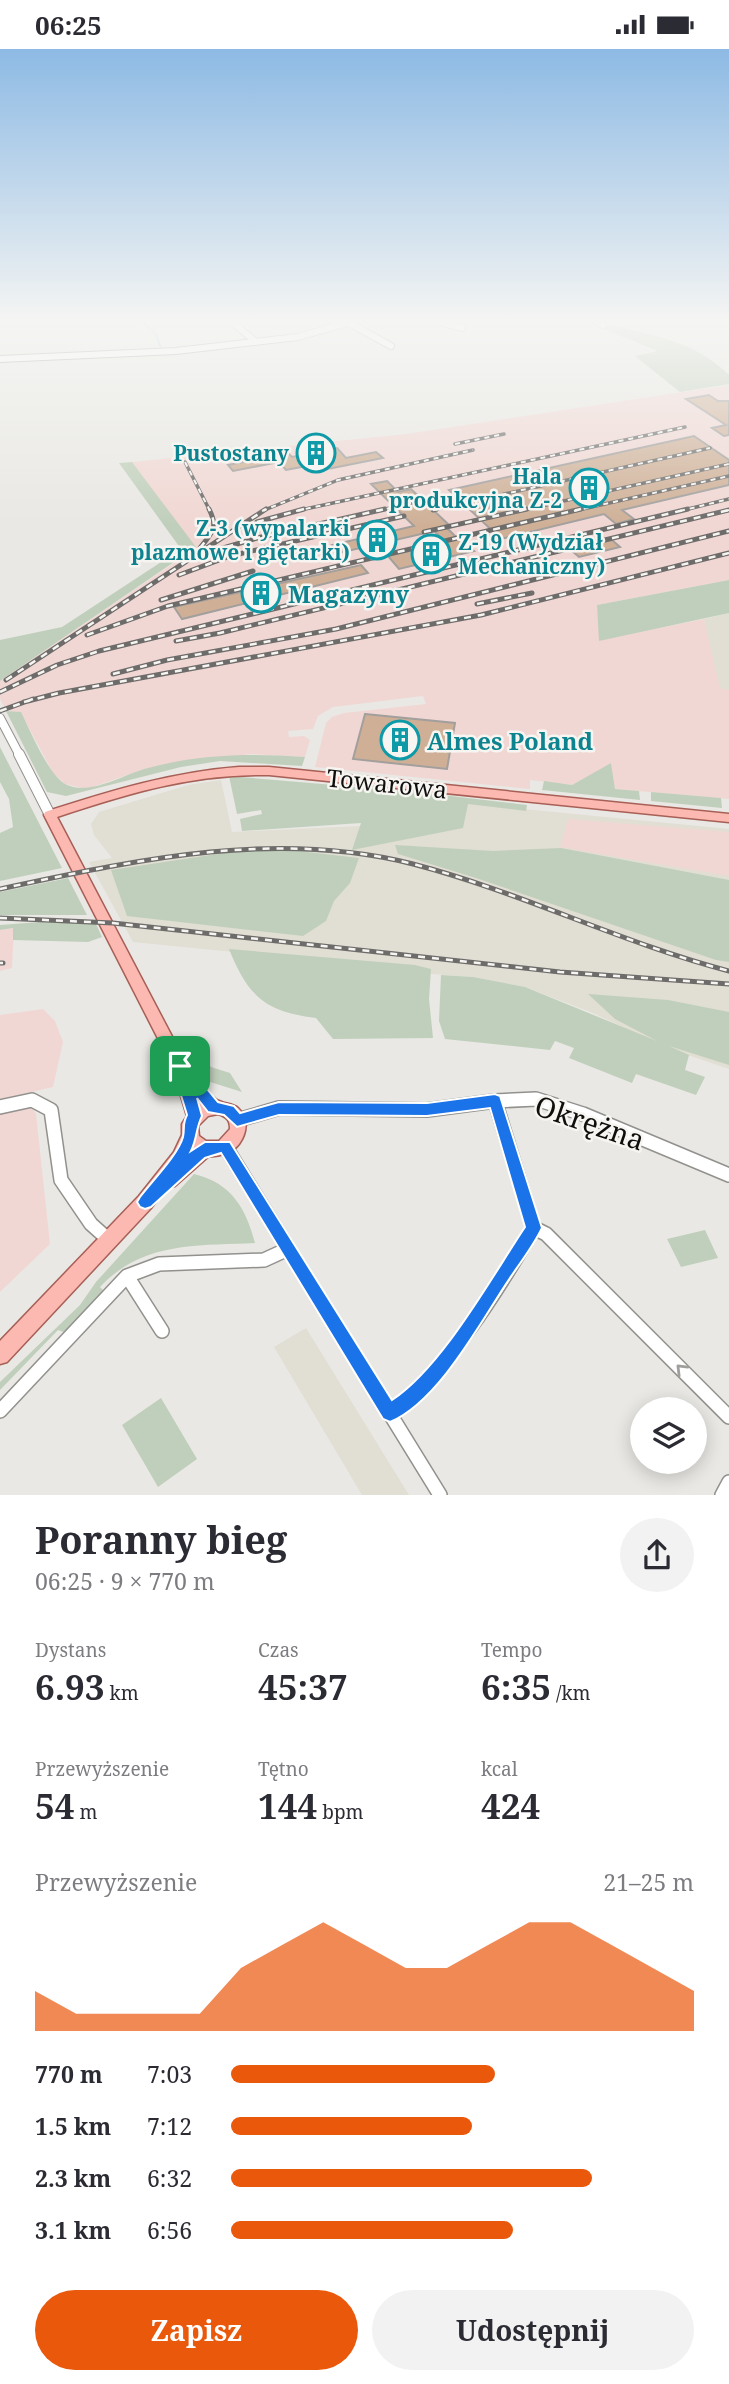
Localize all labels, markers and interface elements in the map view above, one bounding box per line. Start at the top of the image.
text: 06:25 [35,7,102,43]
building icon: Pustostany [295,432,337,474]
place label: Pustostany [173,439,290,467]
place label: Hala produkcyjna Z-2 [389,462,562,514]
building icon: Hala produkcyjna Z-2 [568,467,610,509]
place label: Z-3 (wypalarki plazmowe i giętarki) [131,514,351,566]
building icon: Z-3 (wypalarki plazmowe i giętarki) [356,519,398,561]
place label: Z-19 (Wydział Mechaniczny) [458,528,605,580]
building icon: Z-19 (Wydział Mechaniczny) [410,533,452,575]
building icon: Magazyny [240,572,282,614]
place label: Magazyny [288,577,409,610]
building icon: Almes Poland [379,719,421,761]
place label: Almes Poland [427,724,594,757]
street label: Towarowa [325,760,449,806]
pin [150,1036,210,1096]
icon: arrive [161,1047,199,1085]
street label: Okrężna [530,1086,650,1158]
one-way arrow [676,1364,689,1377]
map controls [630,1397,707,1474]
button: layers [630,1397,707,1474]
text: Poranny bieg [35,1513,287,1565]
button: share [620,1518,694,1592]
text: 06:25 · 9 × 770 m [35,1565,215,1597]
text: Dystans [35,1637,106,1663]
text: Czas [258,1637,299,1663]
text: Tempo [481,1637,542,1663]
text: 6.93 [35,1663,105,1710]
text: 45:37 [258,1663,348,1710]
text: 6:35 [481,1663,551,1710]
text: km [105,1680,139,1706]
text: /km [551,1680,590,1706]
text: Przewyższenie [35,1756,169,1782]
text: Tętno [258,1756,309,1782]
text: kcal [481,1756,518,1782]
text: 54 [35,1782,75,1829]
text: 144 [258,1782,317,1829]
text: 424 [481,1782,540,1829]
text: m [75,1799,97,1825]
text: bpm [317,1799,364,1825]
text: Przewyższenie [35,1866,197,1898]
text: 21–25 m [603,1866,694,1898]
text: 770 m [35,2058,103,2090]
text: 7:03 [147,2058,192,2090]
text: 1.5 km [35,2110,111,2142]
text: 7:12 [147,2110,192,2142]
text: 2.3 km [35,2162,111,2194]
text: 6:32 [147,2162,192,2194]
text: 3.1 km [35,2214,111,2246]
text: 6:56 [147,2214,192,2246]
button: Zapisz [35,2290,358,2370]
button: Udostępnij [372,2290,694,2370]

